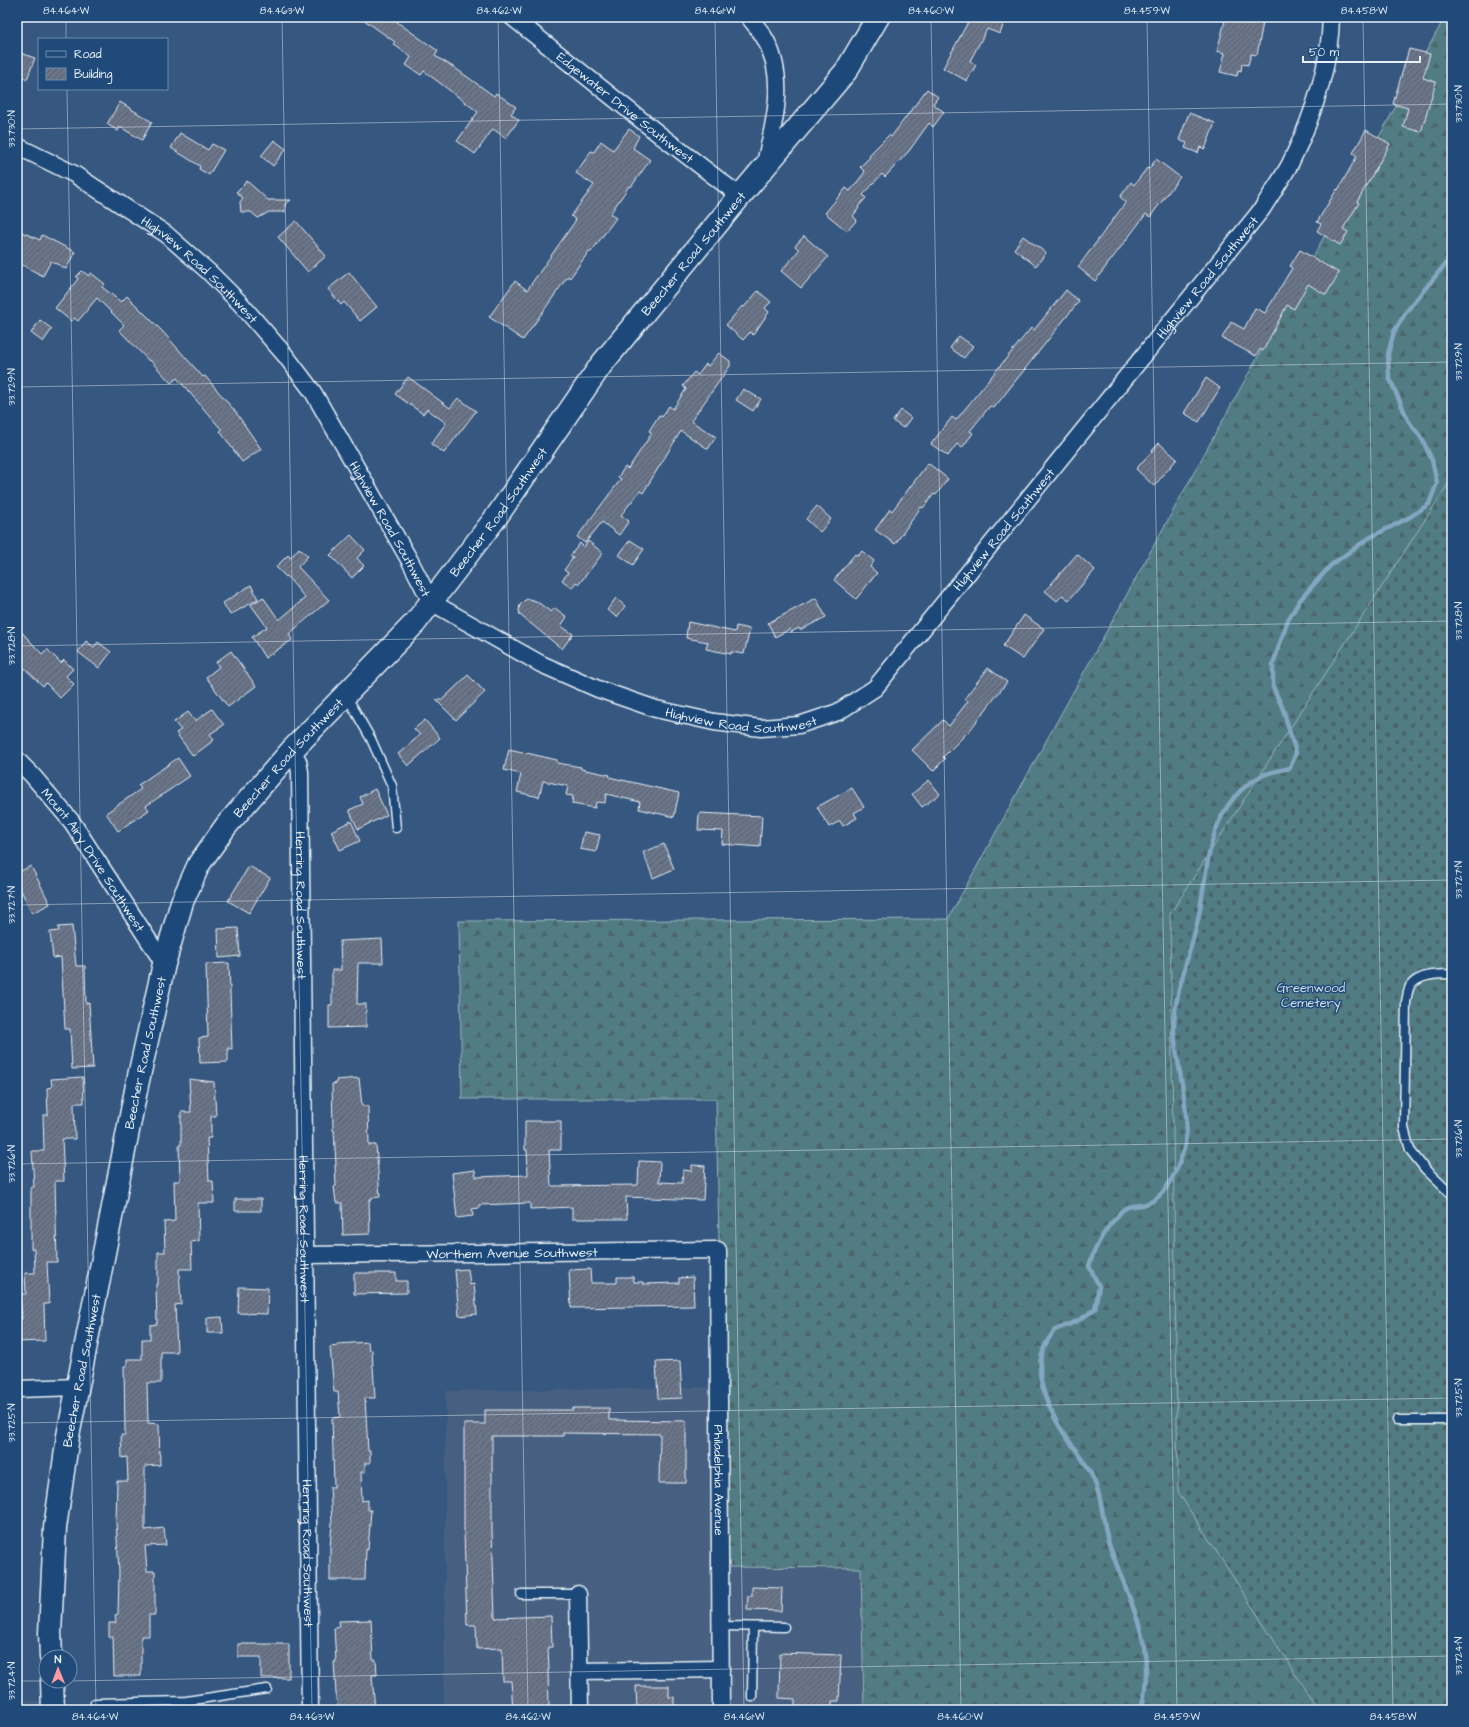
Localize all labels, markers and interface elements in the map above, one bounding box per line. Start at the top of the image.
text: 84.464°W [43,4,90,18]
text: 84.463°W [260,4,305,18]
text: 84.462°W [476,4,522,18]
text: 84.461°W [695,4,736,18]
text: 84.460°W [908,4,954,18]
text: 84.459°W [1124,4,1171,18]
text: 84.458°W [1341,4,1388,18]
legend [38,38,168,90]
scale bar [1303,38,1420,64]
text: 50 m [1309,44,1340,61]
text: Road [74,46,102,63]
street label: Edgewater Drive Southwest [553,48,698,168]
text: Building [74,66,112,84]
text: 33.730°N [1452,85,1466,123]
text: 33.730°N [5,110,19,148]
street label: Beecher Road Southwest [637,187,751,320]
street label: Highview Road Southwest [137,212,262,328]
street label: Highview Road Southwest [1153,212,1263,343]
text: 33.729°N [1452,343,1466,381]
text: 33.729°N [5,368,19,406]
street label: Beecher Road Southwest [446,443,552,581]
street label: Highview Road Southwest [345,458,435,601]
street label: Highview Road Southwest [949,464,1060,595]
text: 33.728°N [1452,602,1466,640]
text: 33.728°N [5,627,19,665]
street label: Beecher Road Southwest [229,694,348,822]
street label: Highview Road Southwest [664,703,820,738]
street label: Mount Airy Drive Southwest [37,784,149,936]
street label: Herring Road Southwest [290,831,310,980]
text: 33.727°N [1452,861,1466,899]
text: 33.727°N [5,886,19,924]
street label: Beecher Road Southwest [121,974,171,1131]
park label: Greenwood Cemetery [1277,979,1346,1013]
text: 33.726°N [1452,1120,1466,1158]
text: 33.726°N [5,1145,19,1183]
street label: Herring Road Southwest [293,1155,314,1304]
street label: Worthem Avenue Southwest [426,1243,599,1264]
street label: Beecher Road Southwest [59,1292,106,1448]
text: 33.725°N [1452,1378,1466,1418]
text: 33.725°N [5,1403,19,1443]
street label: Philadelphia Avenue [709,1424,728,1535]
street label: Herring Road Southwest [297,1479,317,1628]
text: 33.724°N [1452,1637,1466,1675]
north arrow [38,1649,78,1689]
text: N [54,1652,62,1667]
text: 33.724°N [5,1662,19,1700]
text: 84.464°W [72,1710,119,1724]
text: 84.463°W [290,1710,335,1724]
text: 84.462°W [505,1710,551,1724]
text: 84.461°W [724,1710,765,1724]
text: 84.460°W [937,1710,983,1724]
text: 84.459°W [1154,1710,1201,1724]
text: 84.458°W [1370,1710,1417,1724]

